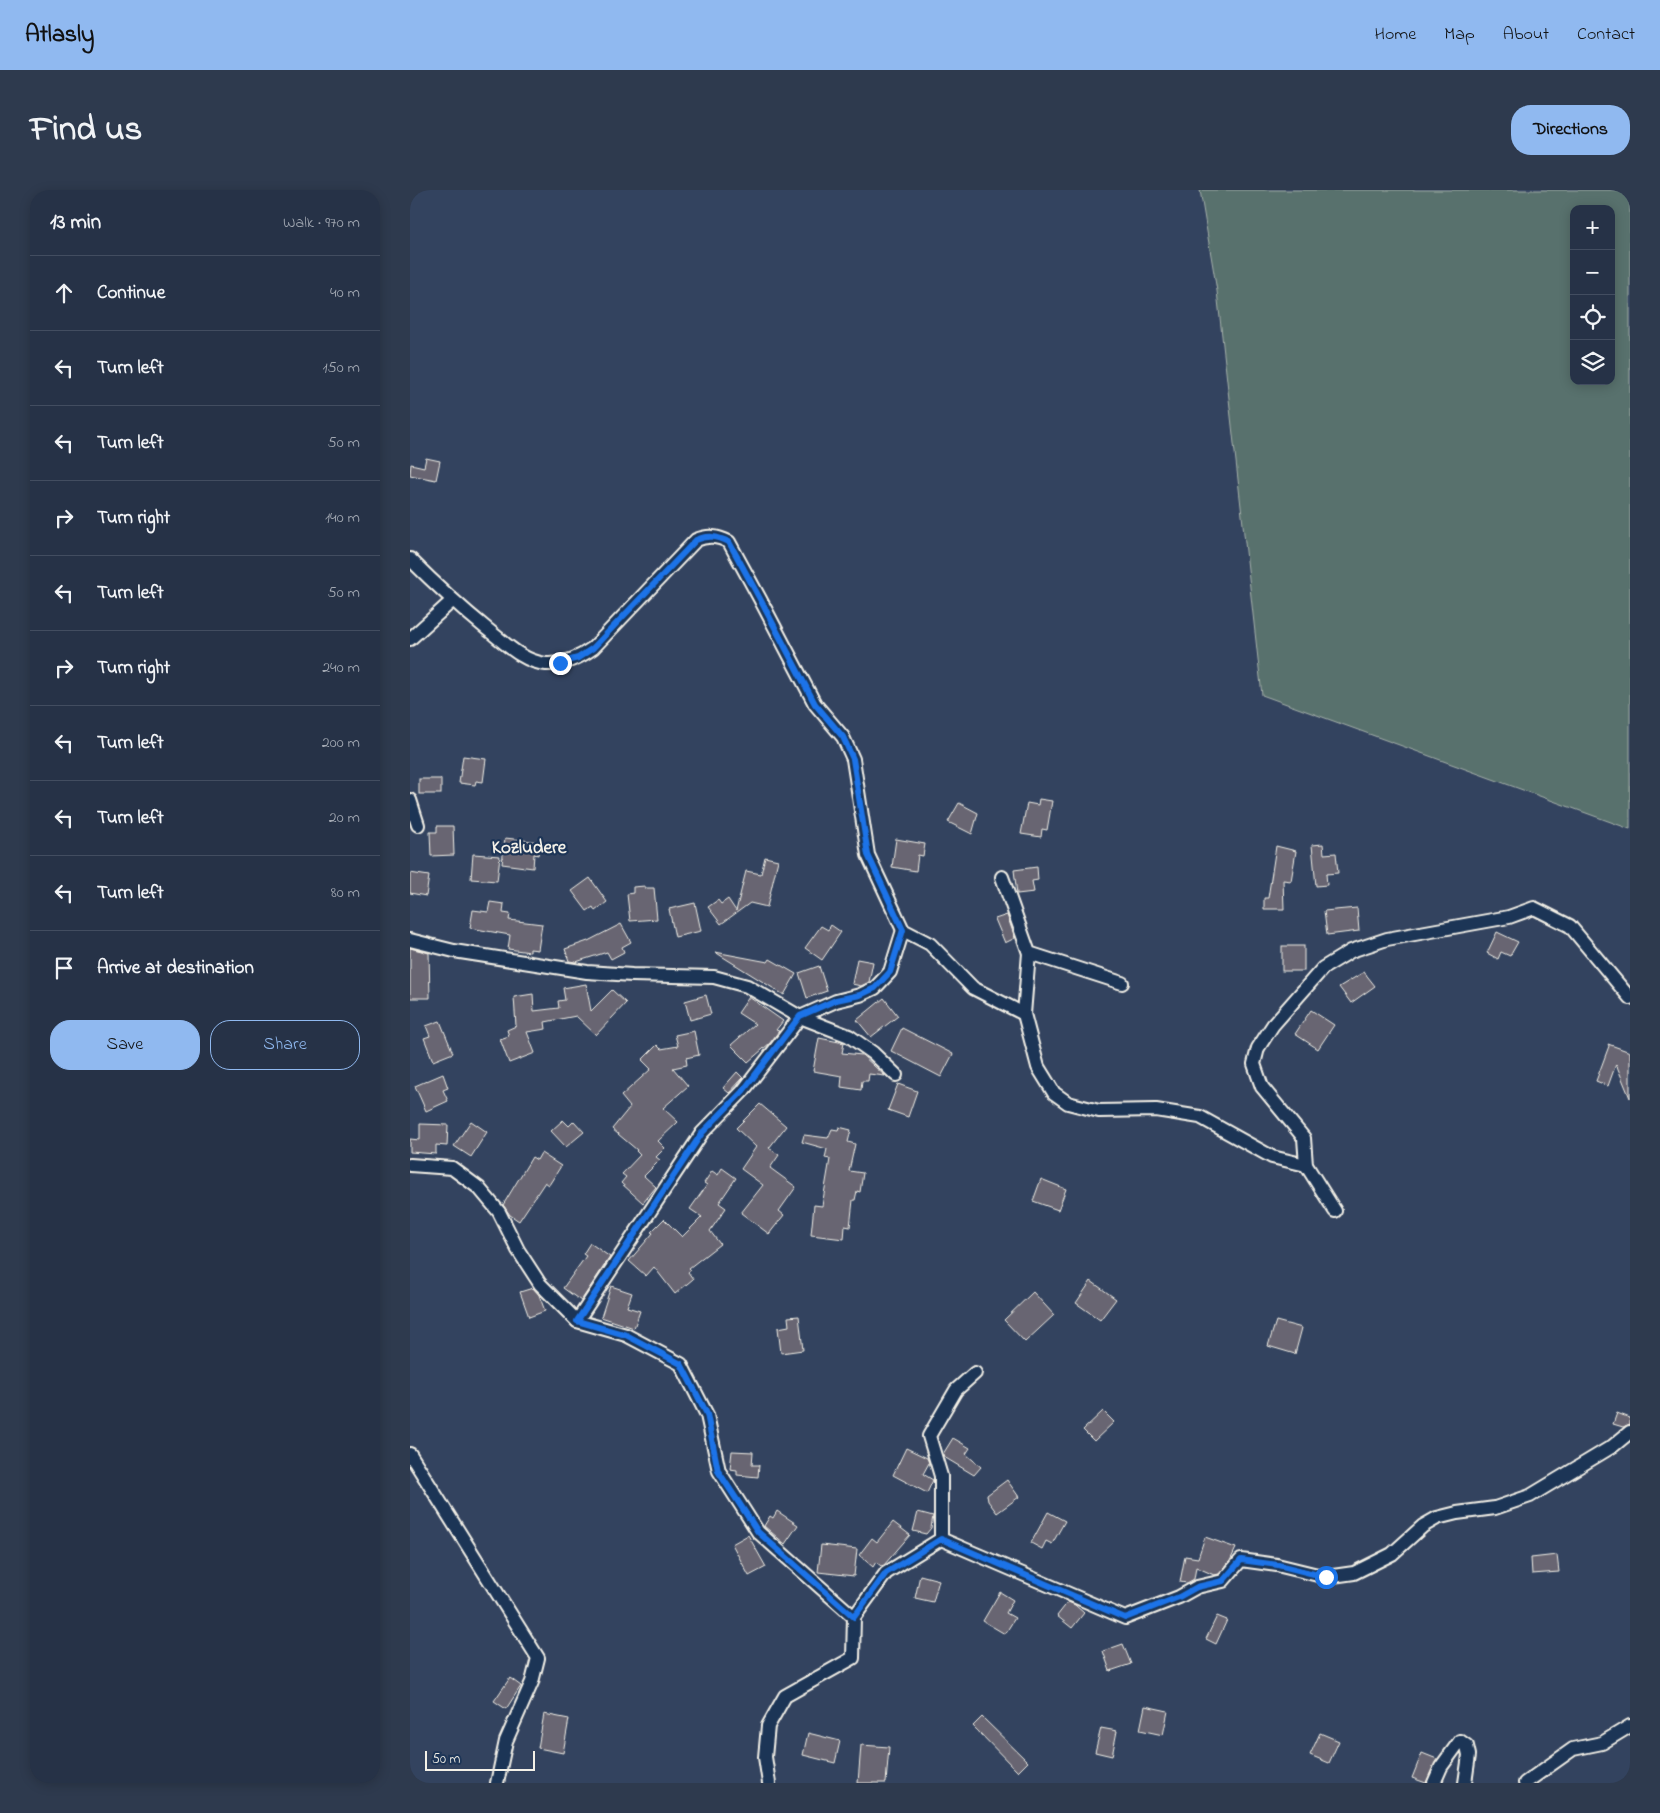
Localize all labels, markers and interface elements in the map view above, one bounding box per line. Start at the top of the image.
text: Atlasly [25,18,94,53]
text: Home [1375,22,1416,48]
text: Map [1444,22,1475,48]
text: About [1503,22,1549,48]
text: Contact [1577,22,1635,48]
text: Find us [30,105,142,156]
button: Directions [1511,105,1630,155]
map controls [1570,205,1615,385]
button: + [1570,205,1615,250]
text: 13 min [50,208,101,238]
text: Walk · 970 m [283,211,360,235]
button: − [1570,250,1615,295]
icon: ahead [50,279,78,307]
text: Continue [97,280,165,307]
text: 40 m [330,281,360,305]
button: locate [1570,295,1615,340]
button: layers [1570,340,1615,385]
icon: left [50,354,78,382]
text: Turn left [97,355,164,382]
text: 150 m [322,356,360,380]
icon: left [50,429,78,457]
text: Turn left [97,430,164,457]
text: 50 m [328,431,360,455]
icon: right [50,504,78,532]
text: Turn right [97,505,170,532]
text: 140 m [325,506,360,530]
icon: left [50,579,78,607]
text: Turn left [97,580,164,607]
text: 50 m [328,581,360,605]
route end [549,652,572,675]
icon: right [50,654,78,682]
text: Turn right [97,655,170,682]
text: 240 m [322,656,360,680]
icon: left [50,729,78,757]
text: Turn left [97,730,164,757]
text: 200 m [322,731,360,755]
icon: left [50,804,78,832]
text: Turn left [97,805,164,832]
text: 20 m [329,806,360,830]
district label: Kozludere [492,835,567,862]
icon: left [50,879,78,907]
text: Turn left [97,880,164,907]
text: 80 m [331,881,360,905]
icon: arrive [50,954,78,982]
text: Arrive at destination [97,955,254,982]
button: Save [50,1020,200,1070]
button: Share [210,1020,360,1070]
route start [1315,1566,1338,1589]
scale bar [425,1748,535,1771]
text: 50 m [432,1749,460,1770]

